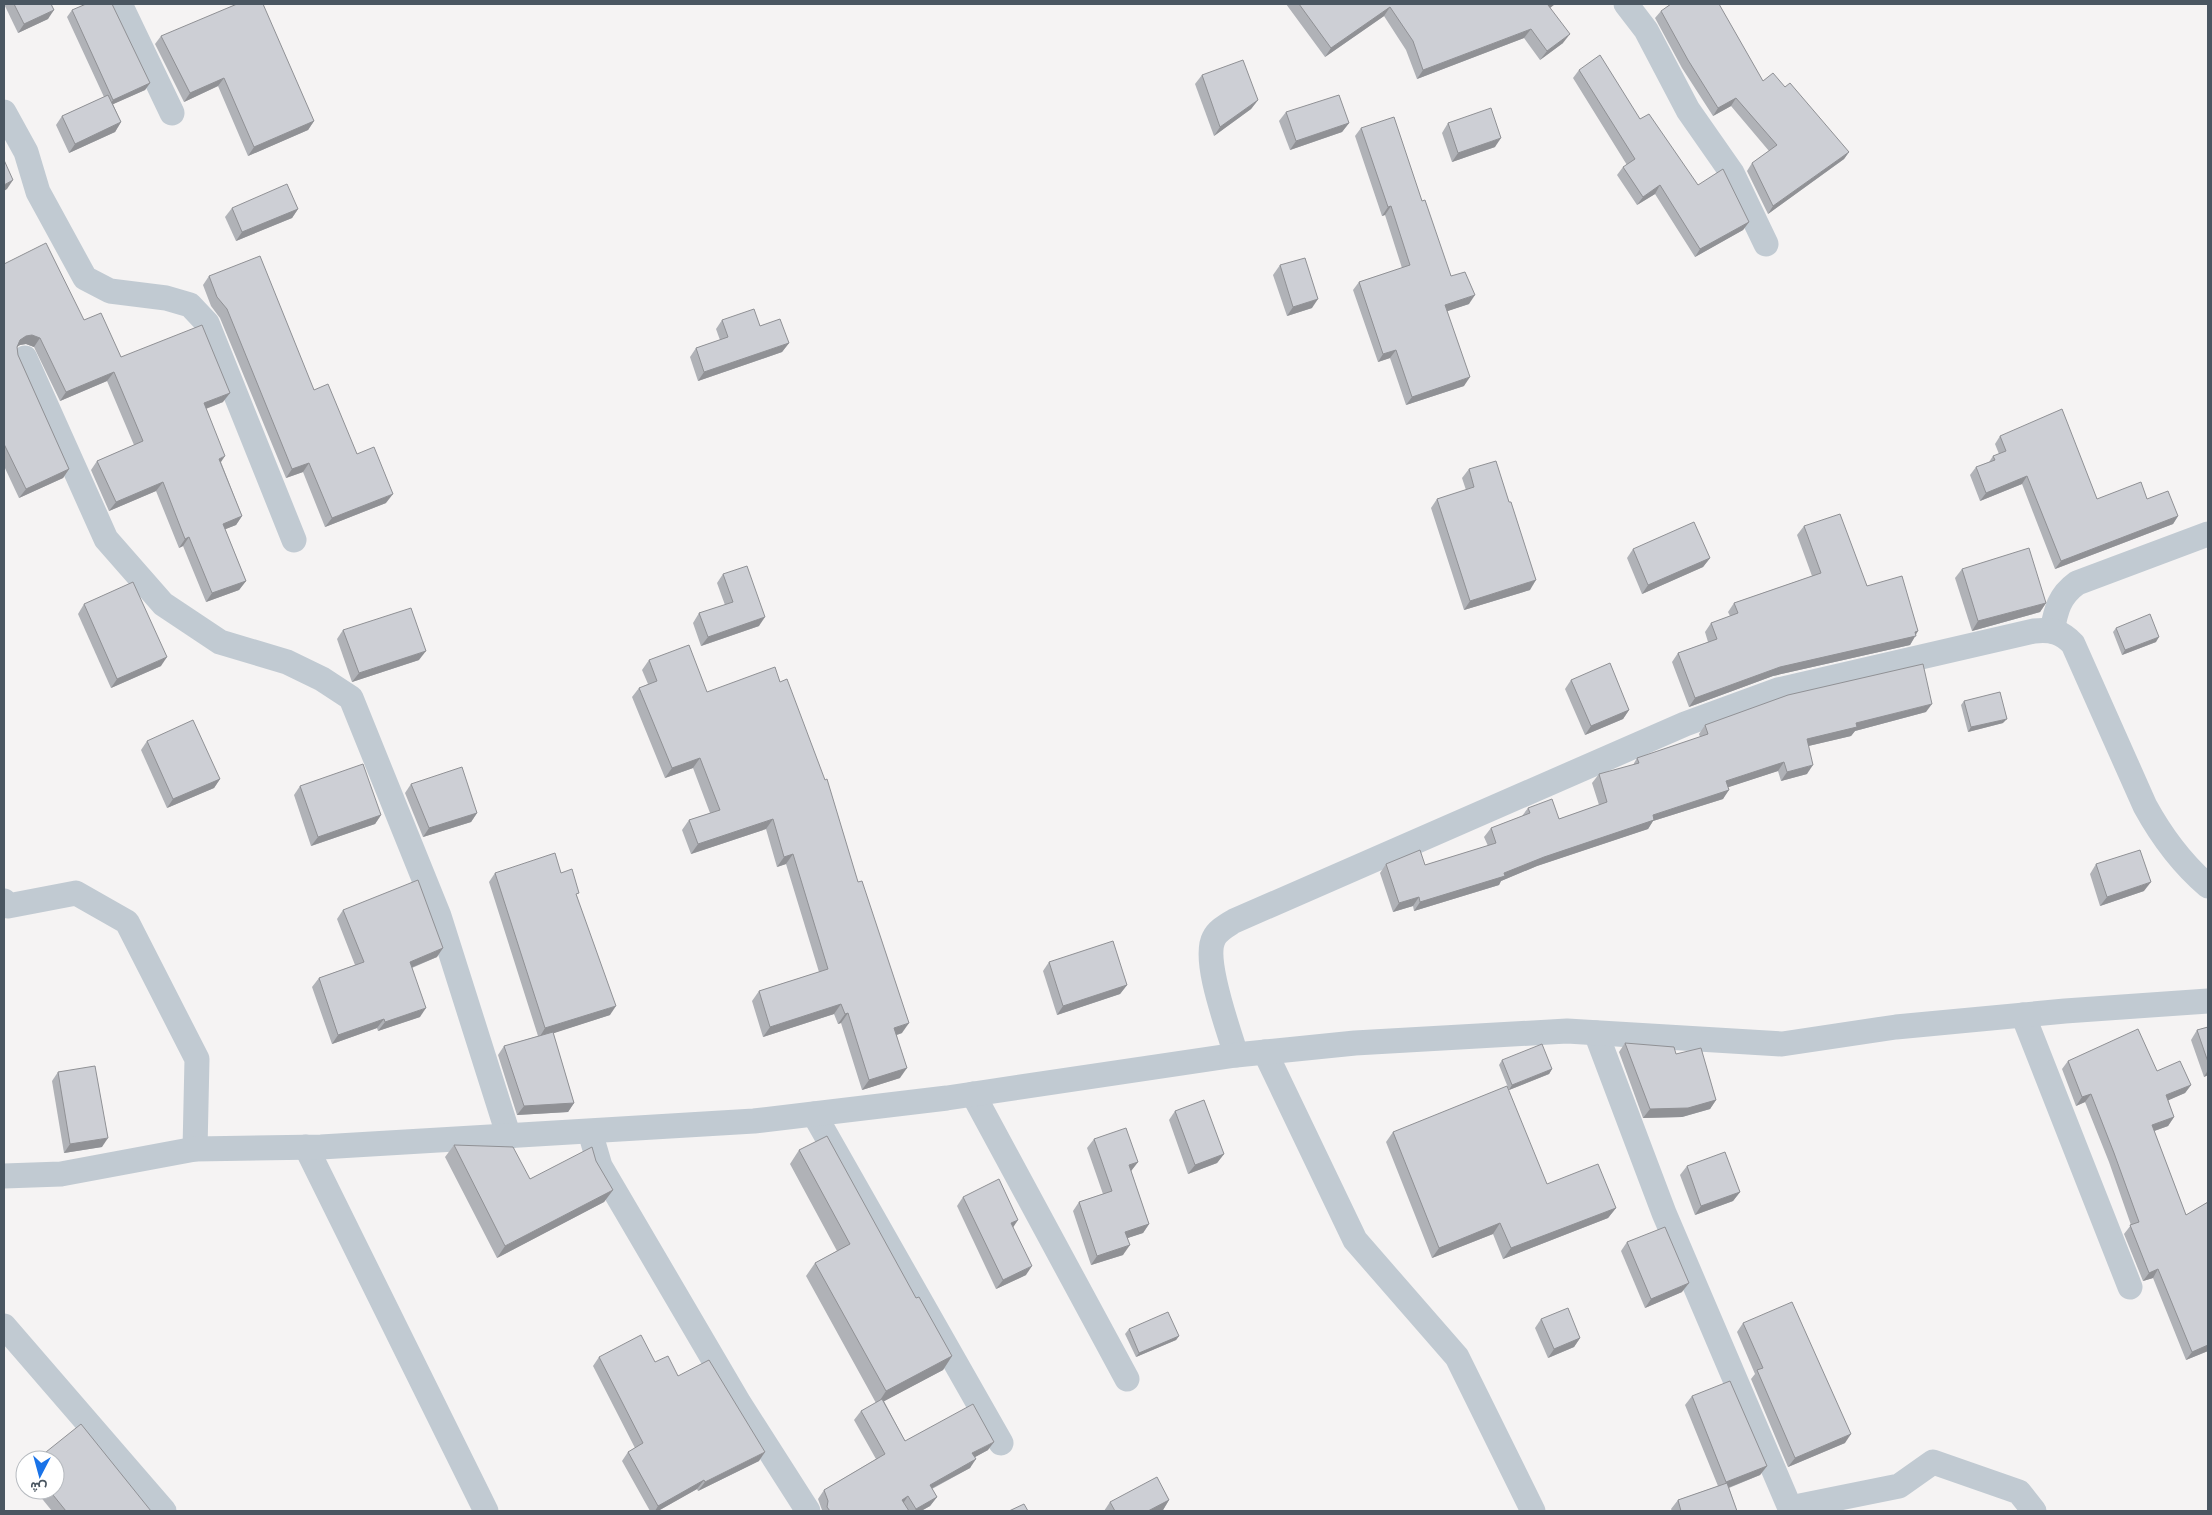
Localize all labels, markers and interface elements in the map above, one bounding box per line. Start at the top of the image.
north arrow [15,1450,65,1500]
text: ش [29,1478,48,1497]

